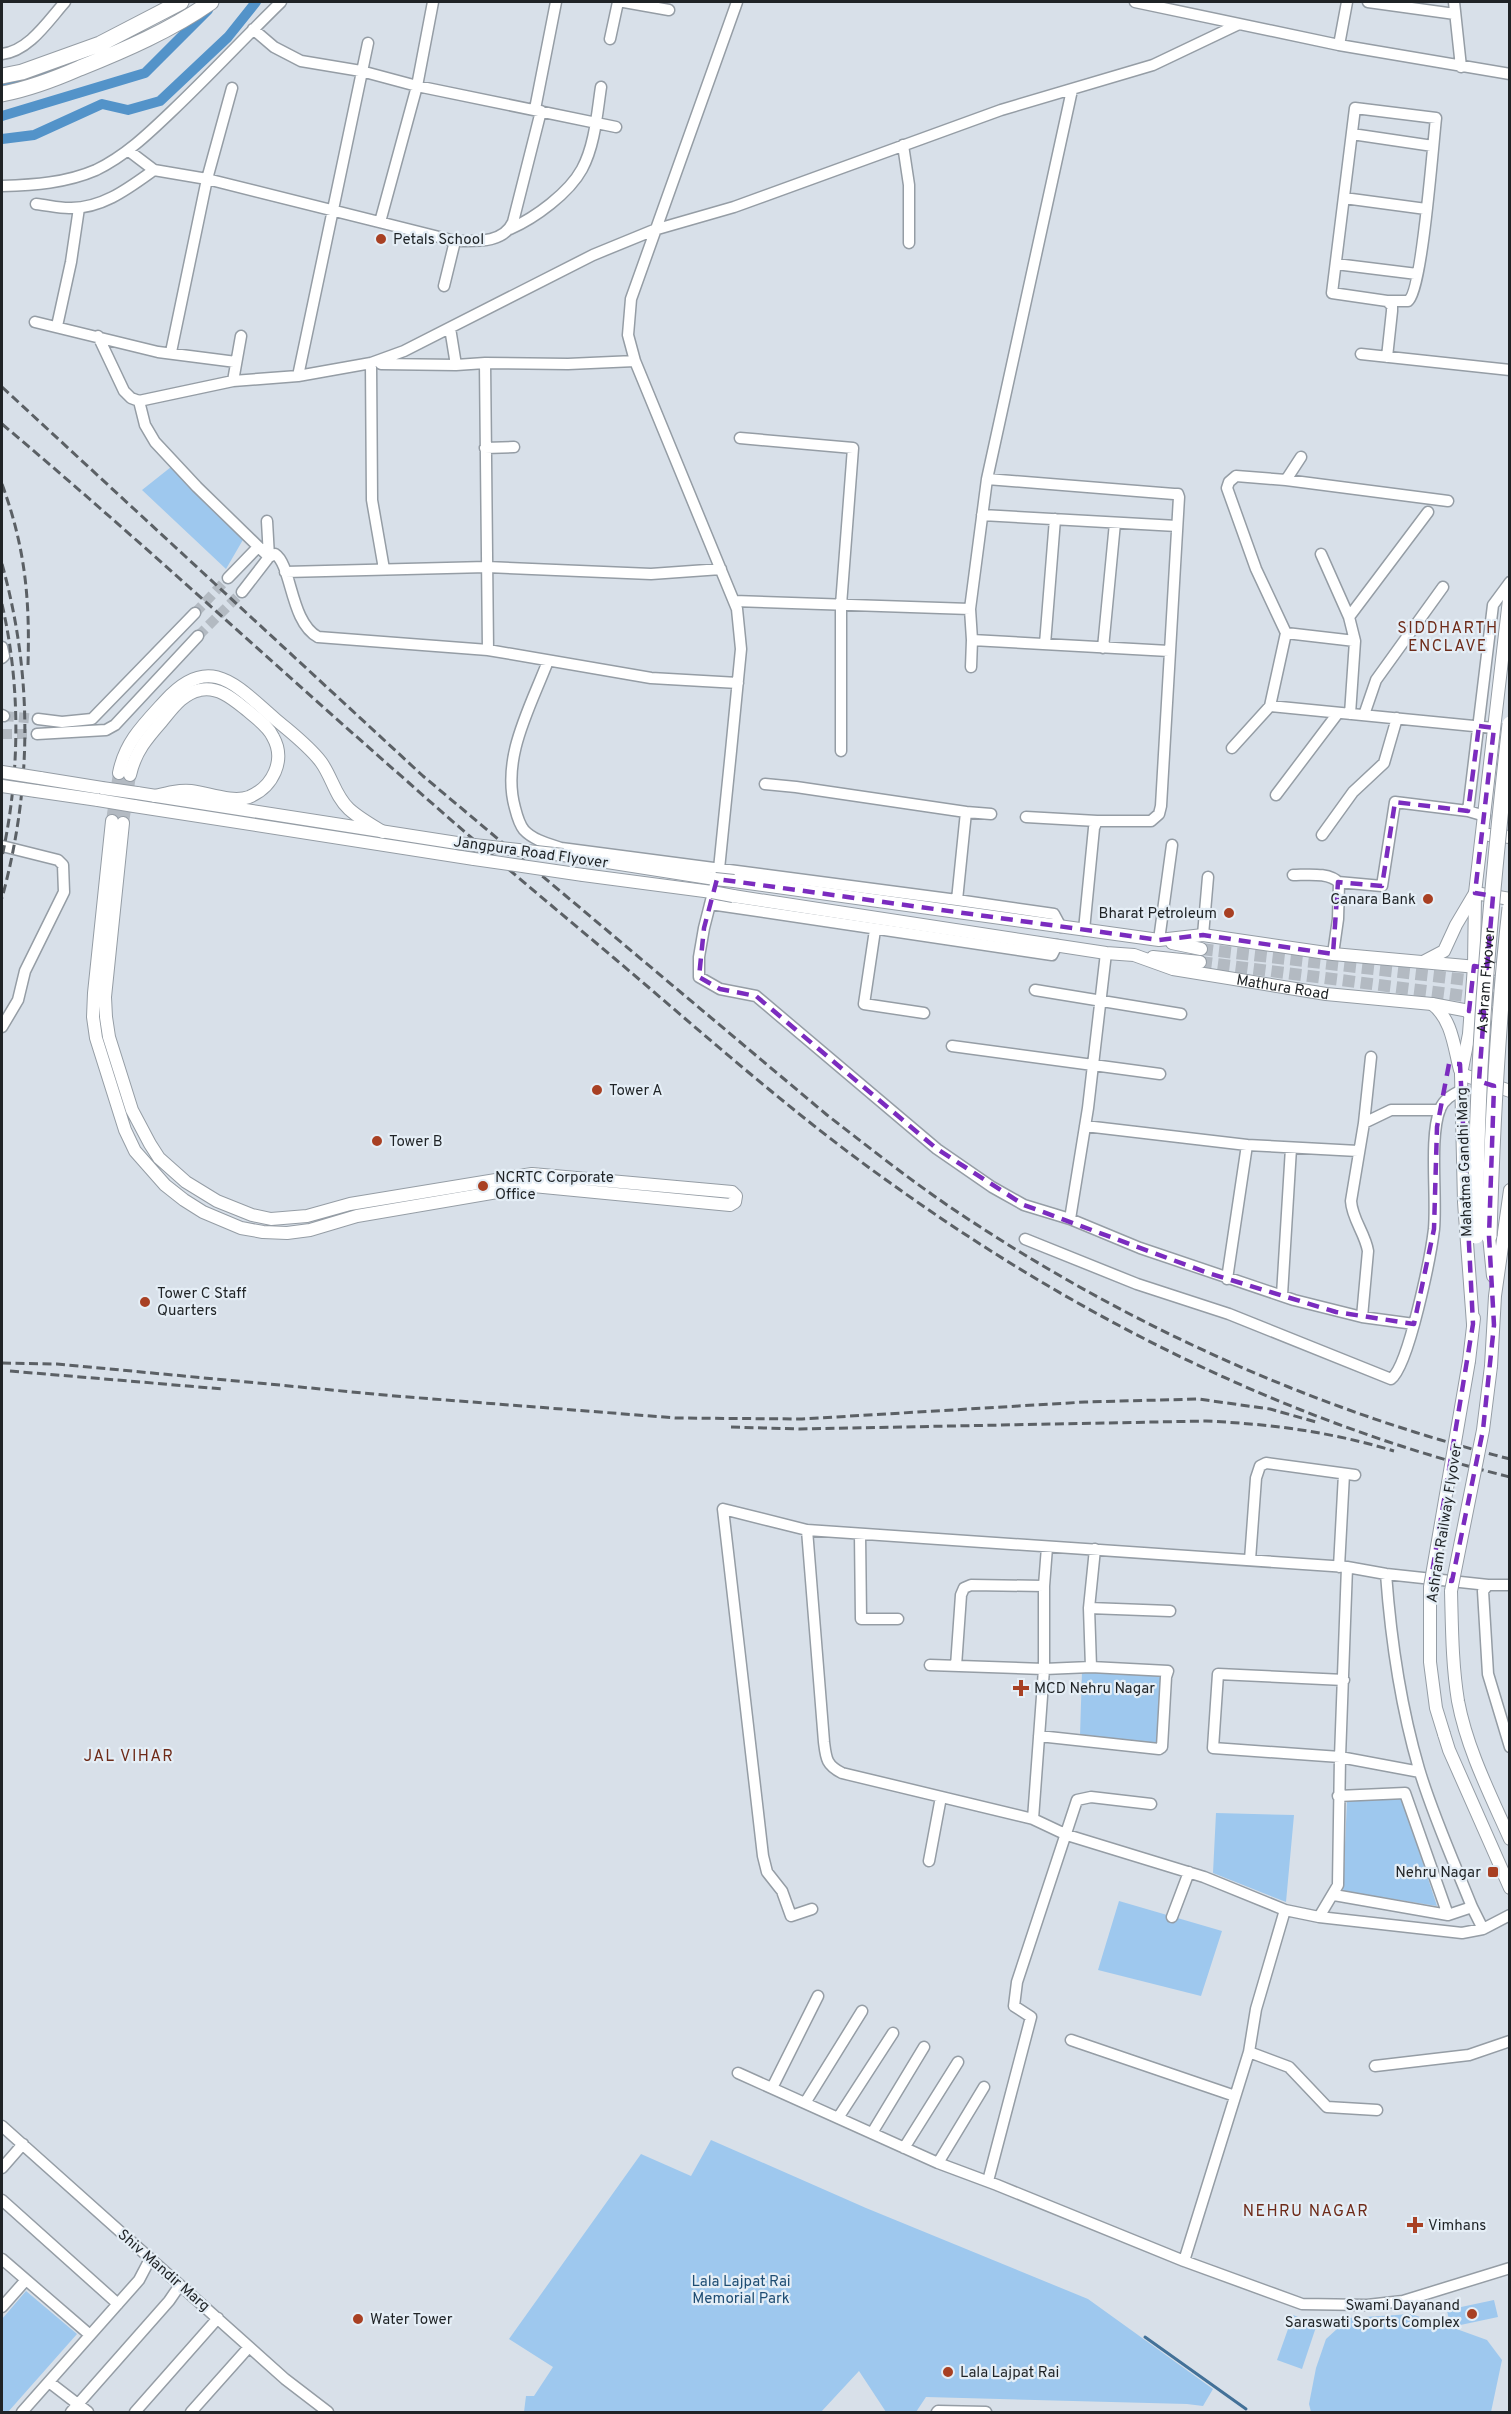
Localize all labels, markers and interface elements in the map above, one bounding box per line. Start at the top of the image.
place label: Petals School [393,231,484,250]
marker: Petals School [374,232,388,246]
district label: SIDDHARTH ENCLAVE [1397,619,1499,657]
street label: Jangpura Road Flyover [452,833,609,874]
place label: Canara Bank [1330,891,1416,910]
marker: Canara Bank [1421,892,1435,906]
place label: Bharat Petroleum [1099,905,1217,924]
marker: Bharat Petroleum [1222,906,1236,920]
street label: Ashram Flyover [1474,927,1501,1034]
street label: Mathura Road [1235,971,1330,1005]
place label: Tower A [609,1082,662,1101]
marker: Tower A [590,1083,604,1097]
street label: Mahatma Gandhi Marg [1453,1087,1478,1237]
place label: Tower B [389,1133,443,1152]
marker: Tower B [370,1134,384,1148]
place label: NCRTC Corporate Office [495,1169,614,1205]
marker: NCRTC Corporate Office [476,1179,490,1193]
place label: Tower C Staff Quarters [157,1285,246,1321]
marker: Tower C Staff Quarters [138,1295,152,1309]
street label: Ashram Railway Flyover [1423,1442,1467,1604]
marker: MCD Nehru Nagar [1012,1679,1030,1697]
place label: MCD Nehru Nagar [1034,1680,1155,1699]
district label: JAL VIHAR [84,1747,174,1767]
place label: Nehru Nagar [1395,1864,1481,1883]
marker: Nehru Nagar [1486,1865,1500,1879]
district label: NEHRU NAGAR [1243,2202,1369,2222]
marker: Vimhans [1406,2216,1424,2234]
place label: Vimhans [1428,2217,1486,2236]
street label: Shiv Mandir Marg [113,2226,213,2316]
park label: Lala Lajpat Rai Memorial Park [691,2273,791,2309]
place label: Swami Dayanand Saraswati Sports Complex [1285,2297,1460,2333]
marker: Swami Dayanand Saraswati Sports Complex [1465,2307,1479,2321]
place label: Water Tower [370,2311,453,2330]
marker: Water Tower [351,2312,365,2326]
place label: Lala Lajpat Rai [960,2364,1059,2383]
marker: Lala Lajpat Rai [941,2365,955,2379]

